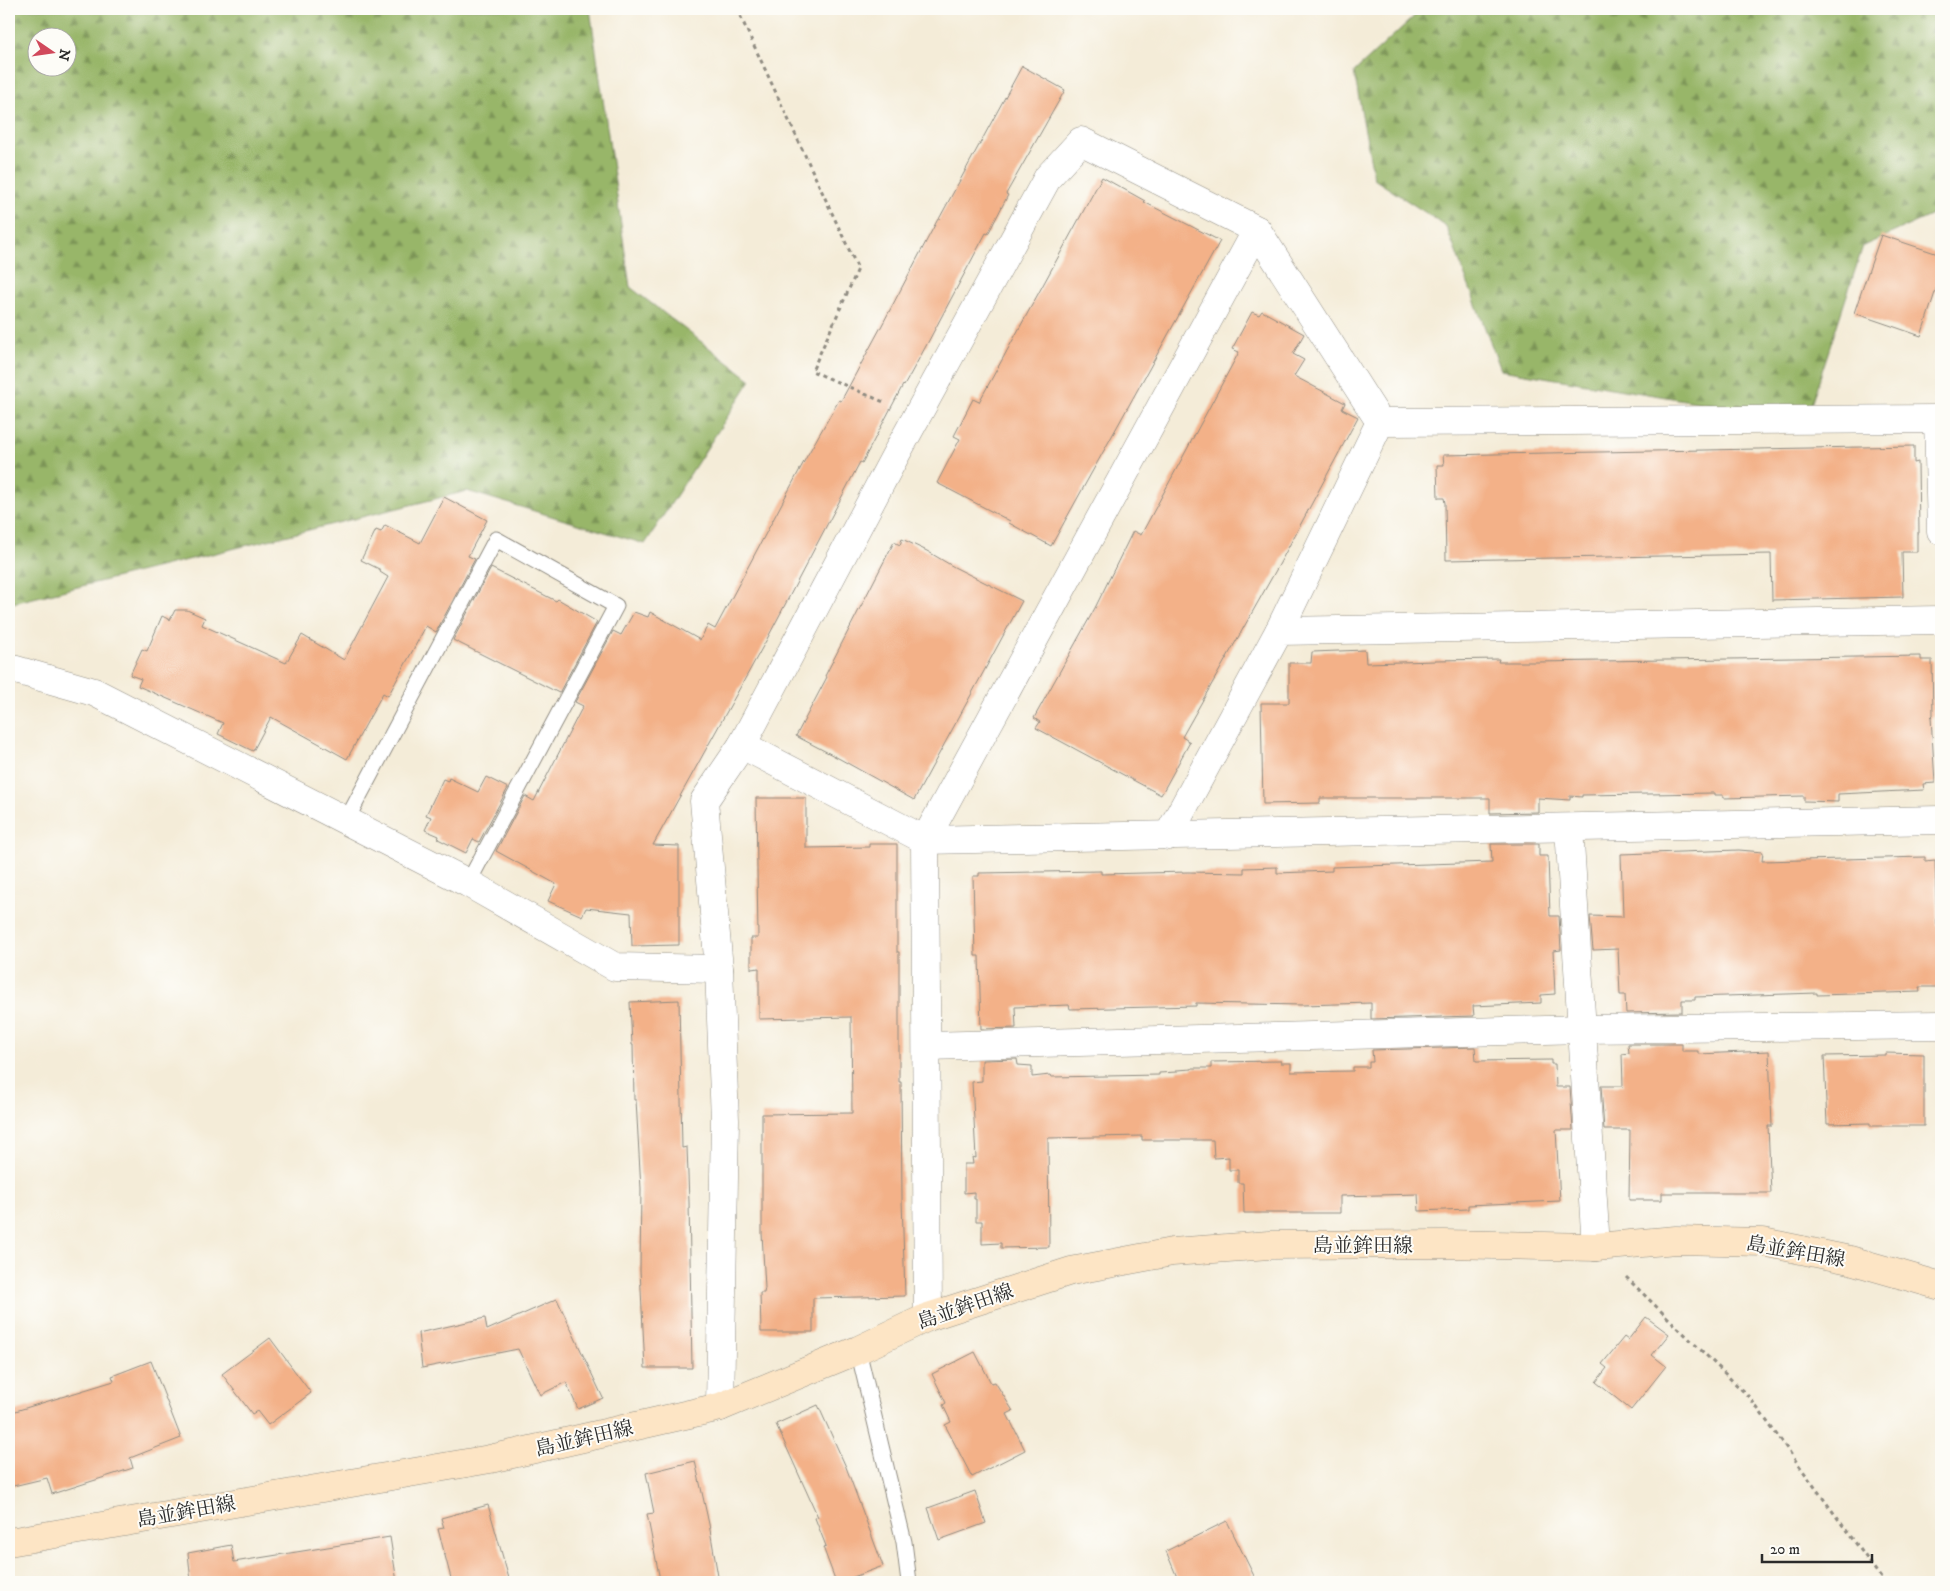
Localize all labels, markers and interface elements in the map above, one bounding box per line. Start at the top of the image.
north arrow [28,28,78,78]
text: N [54,47,74,63]
street label: 島並鉾田線 [1744,1231,1847,1273]
street label: 島並鉾田線 [1313,1234,1413,1259]
street label: 島並鉾田線 [914,1279,1017,1336]
street label: 島並鉾田線 [533,1416,636,1463]
street label: 島並鉾田線 [135,1491,238,1533]
scale bar [1762,1531,1872,1563]
text: 20 m [1770,1540,1800,1559]

